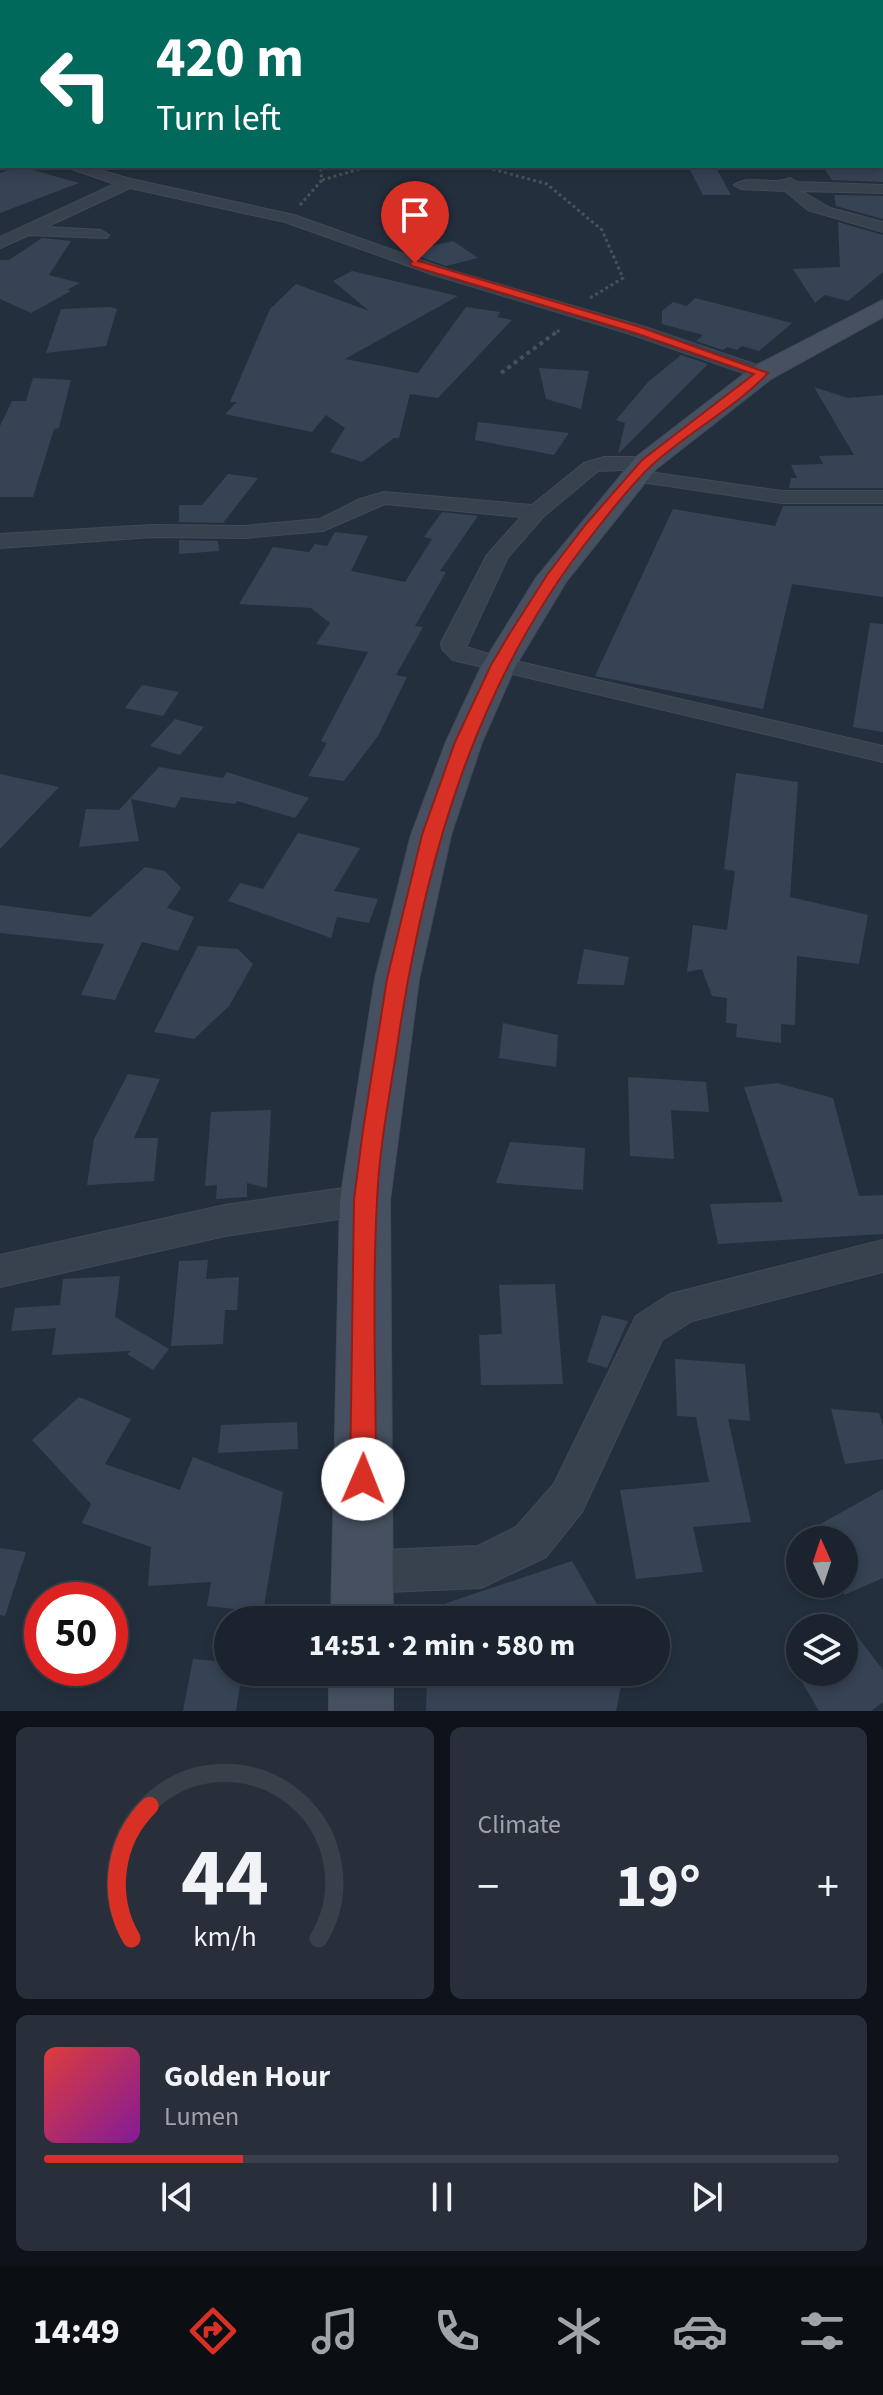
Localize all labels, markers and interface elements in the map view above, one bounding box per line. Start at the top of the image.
text: 420 m [156,19,304,98]
icon: left [24,32,128,136]
text: Turn left [156,93,281,144]
pin [381,181,449,263]
icon: arrive [393,193,437,237]
position arrow [321,1437,405,1521]
north arrow [786,1526,858,1598]
map controls [786,1526,858,1686]
speed limit sign: 50 [24,1582,128,1686]
button: layers [786,1614,858,1686]
text: 14:51 · 2 min · 580 m [309,1624,575,1667]
text: Climate [478,1806,561,1843]
text: 44 [181,1820,269,1938]
text: 19° [616,1845,701,1930]
text: − [478,1856,499,1919]
text: + [817,1856,839,1919]
text: km/h [193,1917,256,1957]
text: Golden Hour [164,2055,330,2098]
text: Lumen [164,2098,239,2135]
icon: previous [155,2175,199,2219]
icon: pause [420,2175,464,2219]
icon: next [685,2175,729,2219]
icon: directions [185,2303,241,2359]
icon: music [307,2303,363,2359]
icon: phone [429,2303,485,2359]
icon: climate [551,2303,607,2359]
icon: car [672,2303,728,2359]
icon: filters [794,2303,850,2359]
text: 14:49 [33,2306,120,2357]

